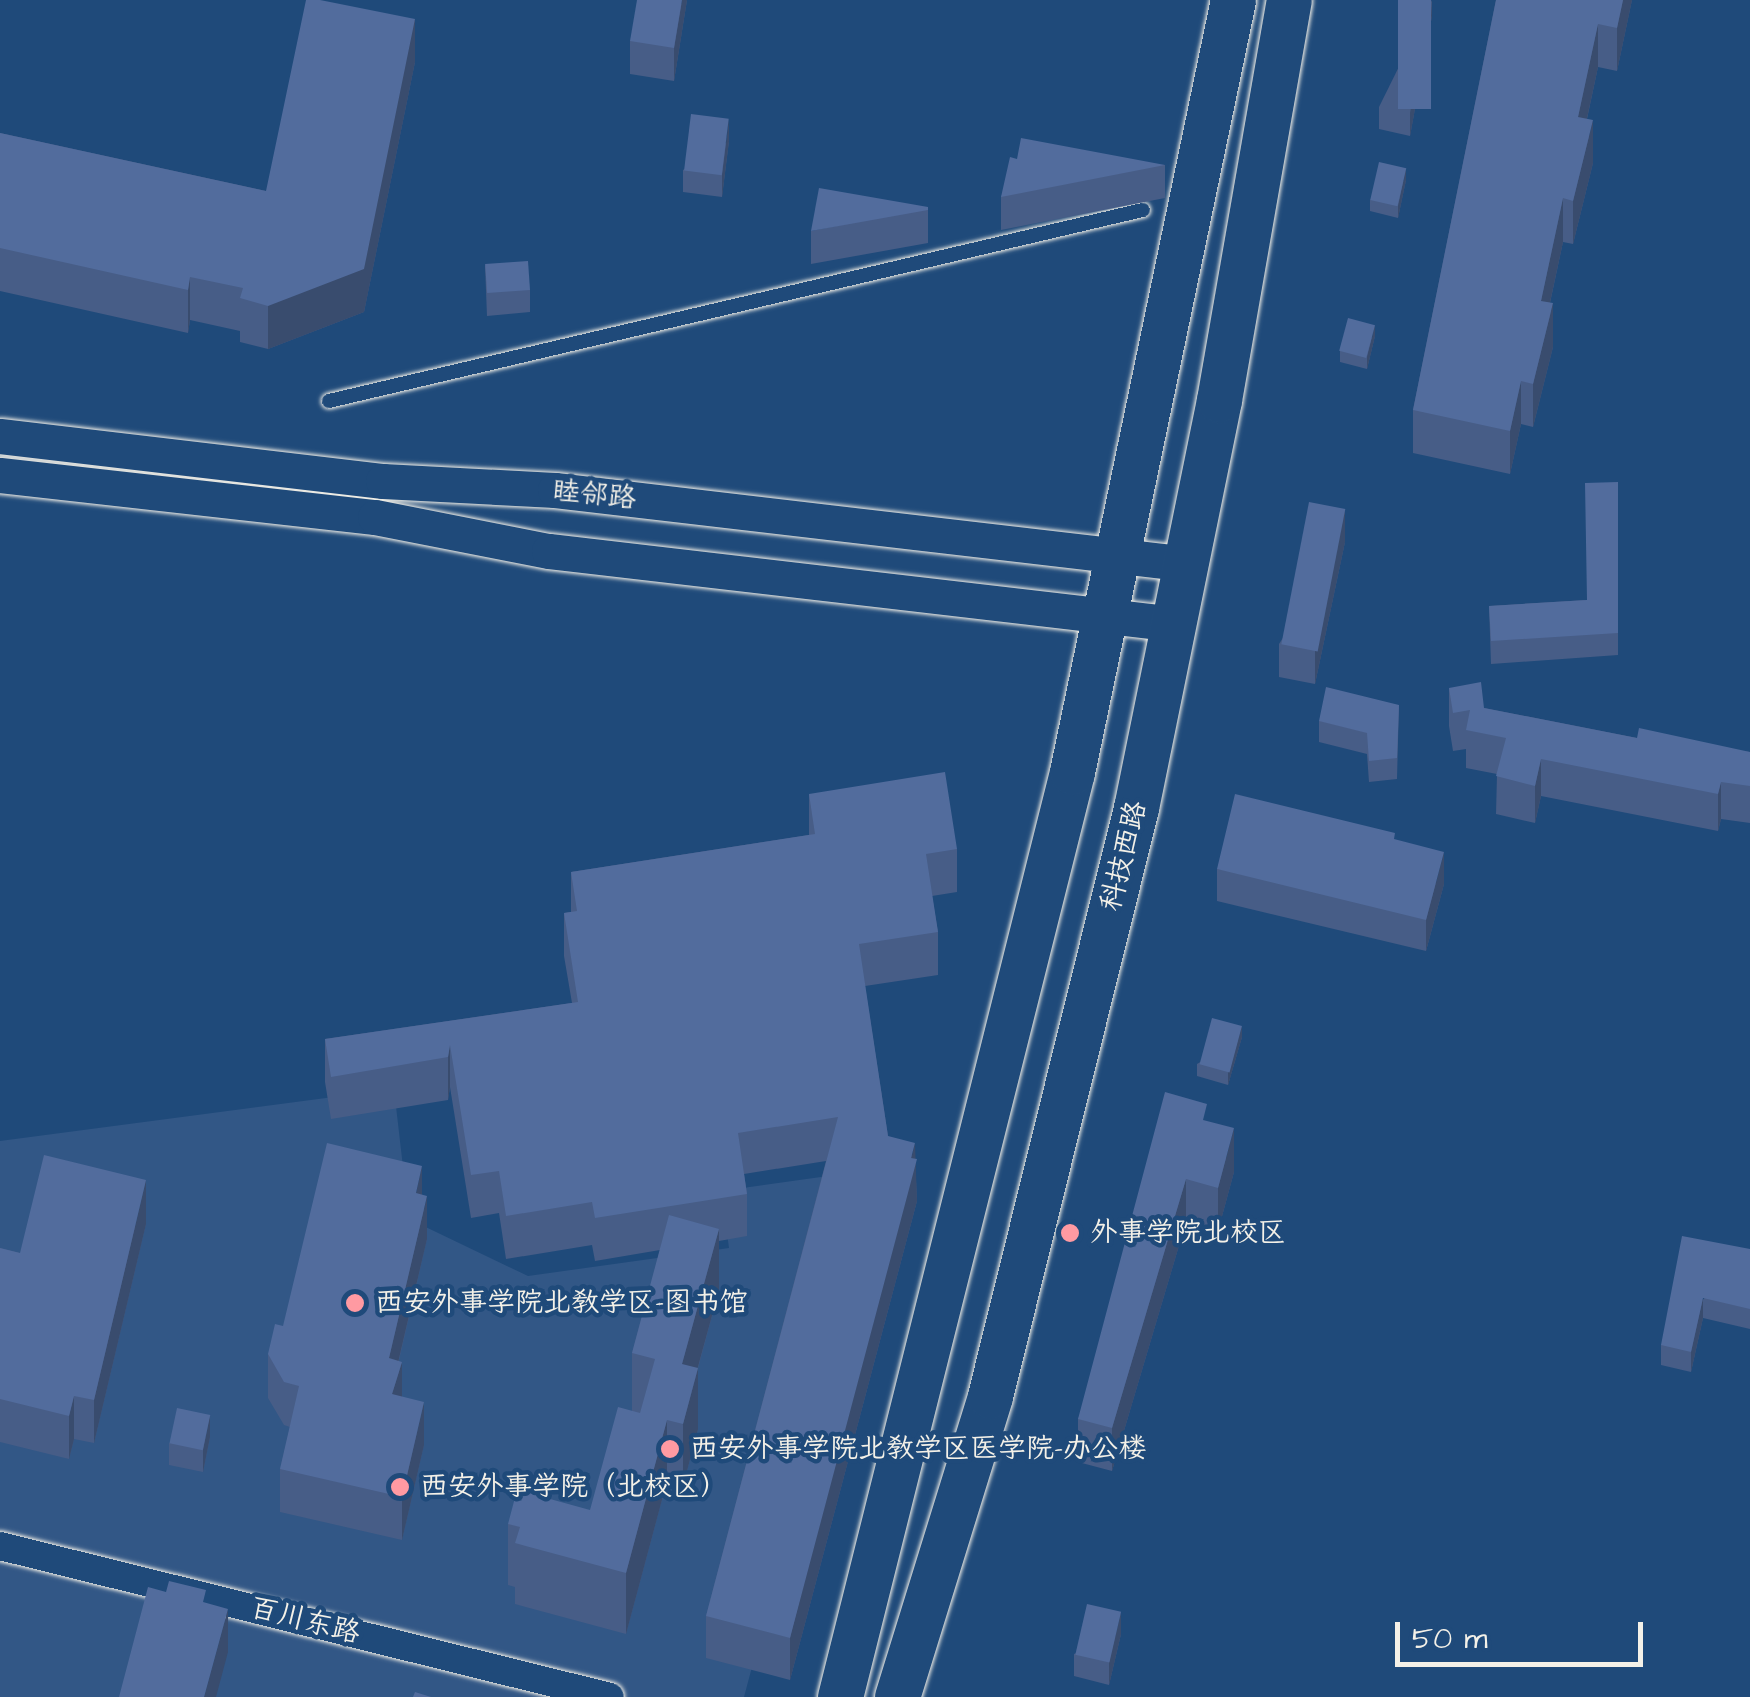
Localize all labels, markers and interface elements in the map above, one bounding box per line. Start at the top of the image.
street label: 睦邻路 [550,474,638,516]
street label: 科技西路 [1094,798,1154,914]
place label: 外事学院北校区 [1090,1216,1286,1250]
marker: 外事学院北校区 [1059,1222,1081,1244]
place label: 西安外事学院北教学区-图书馆 [375,1286,748,1320]
marker: 西安外事学院北教学区-图书馆 [344,1292,366,1314]
place label: 西安外事学院北教学区医学院-办公楼 [690,1432,1147,1466]
marker: 西安外事学院北教学区医学院-办公楼 [659,1438,681,1460]
place label: 西安外事学院（北校区） [420,1470,728,1504]
marker: 西安外事学院（北校区） [389,1476,411,1498]
street label: 百川东路 [247,1591,363,1651]
scale bar [1400,1602,1648,1664]
text: 50 m [1412,1618,1488,1660]

